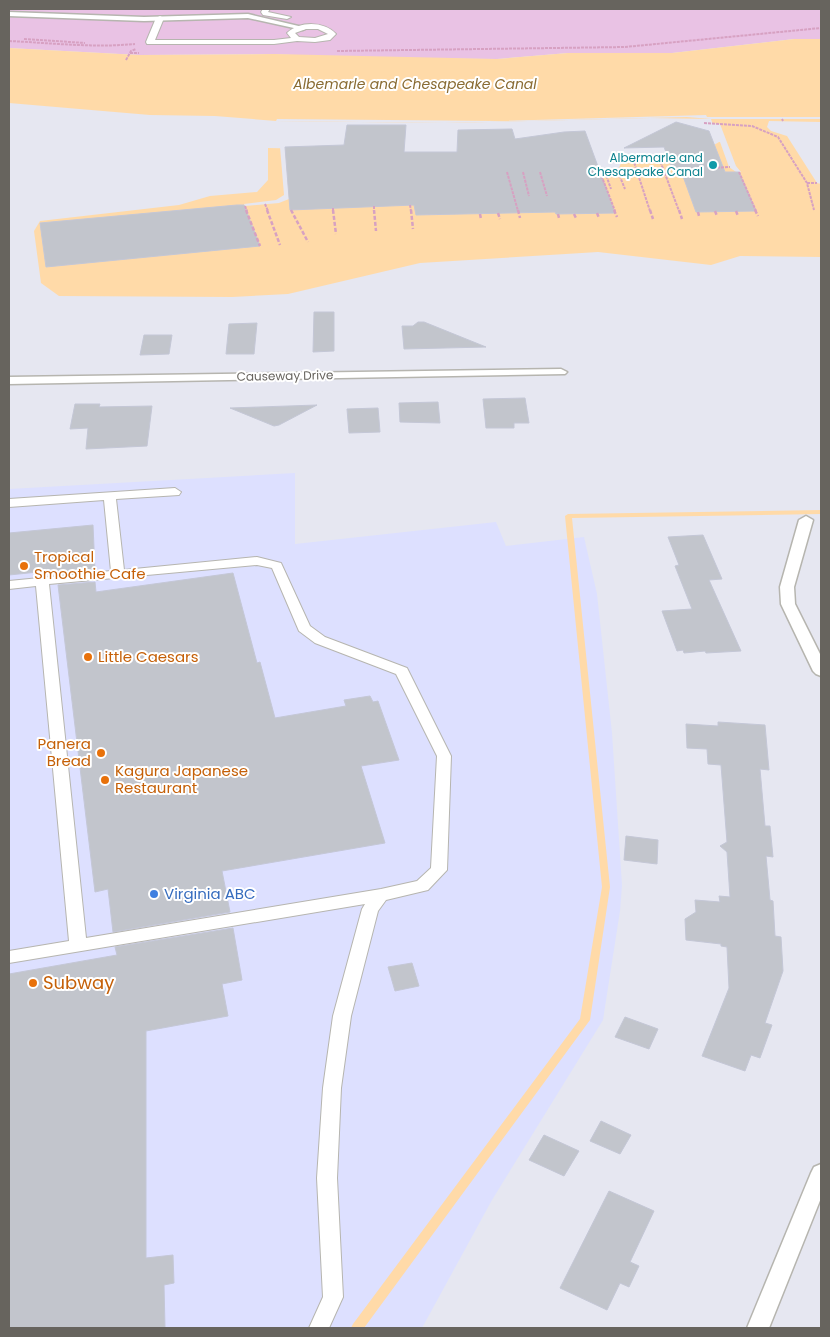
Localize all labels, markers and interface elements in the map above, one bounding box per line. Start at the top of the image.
water label: Albemarle and Chesapeake Canal [292,74,537,94]
place label: Albermarle and Chesapeake Canal [588,149,703,180]
marker: Albermarle and Chesapeake Canal [707,159,719,171]
street label: Causeway Drive [236,366,334,385]
place label: Tropical Smoothie Cafe [34,546,145,584]
marker: Tropical Smoothie Cafe [18,560,30,572]
place label: Little Caesars [98,646,199,667]
marker: Little Caesars [82,651,94,663]
place label: Panera Bread [38,733,91,771]
marker: Panera Bread [95,747,107,759]
place label: Kagura Japanese Restaurant [115,760,248,798]
marker: Kagura Japanese Restaurant [99,774,111,786]
place label: Virginia ABC [164,883,256,904]
marker: Virginia ABC [148,888,160,900]
place label: Subway [43,970,114,995]
marker: Subway [27,977,39,989]

